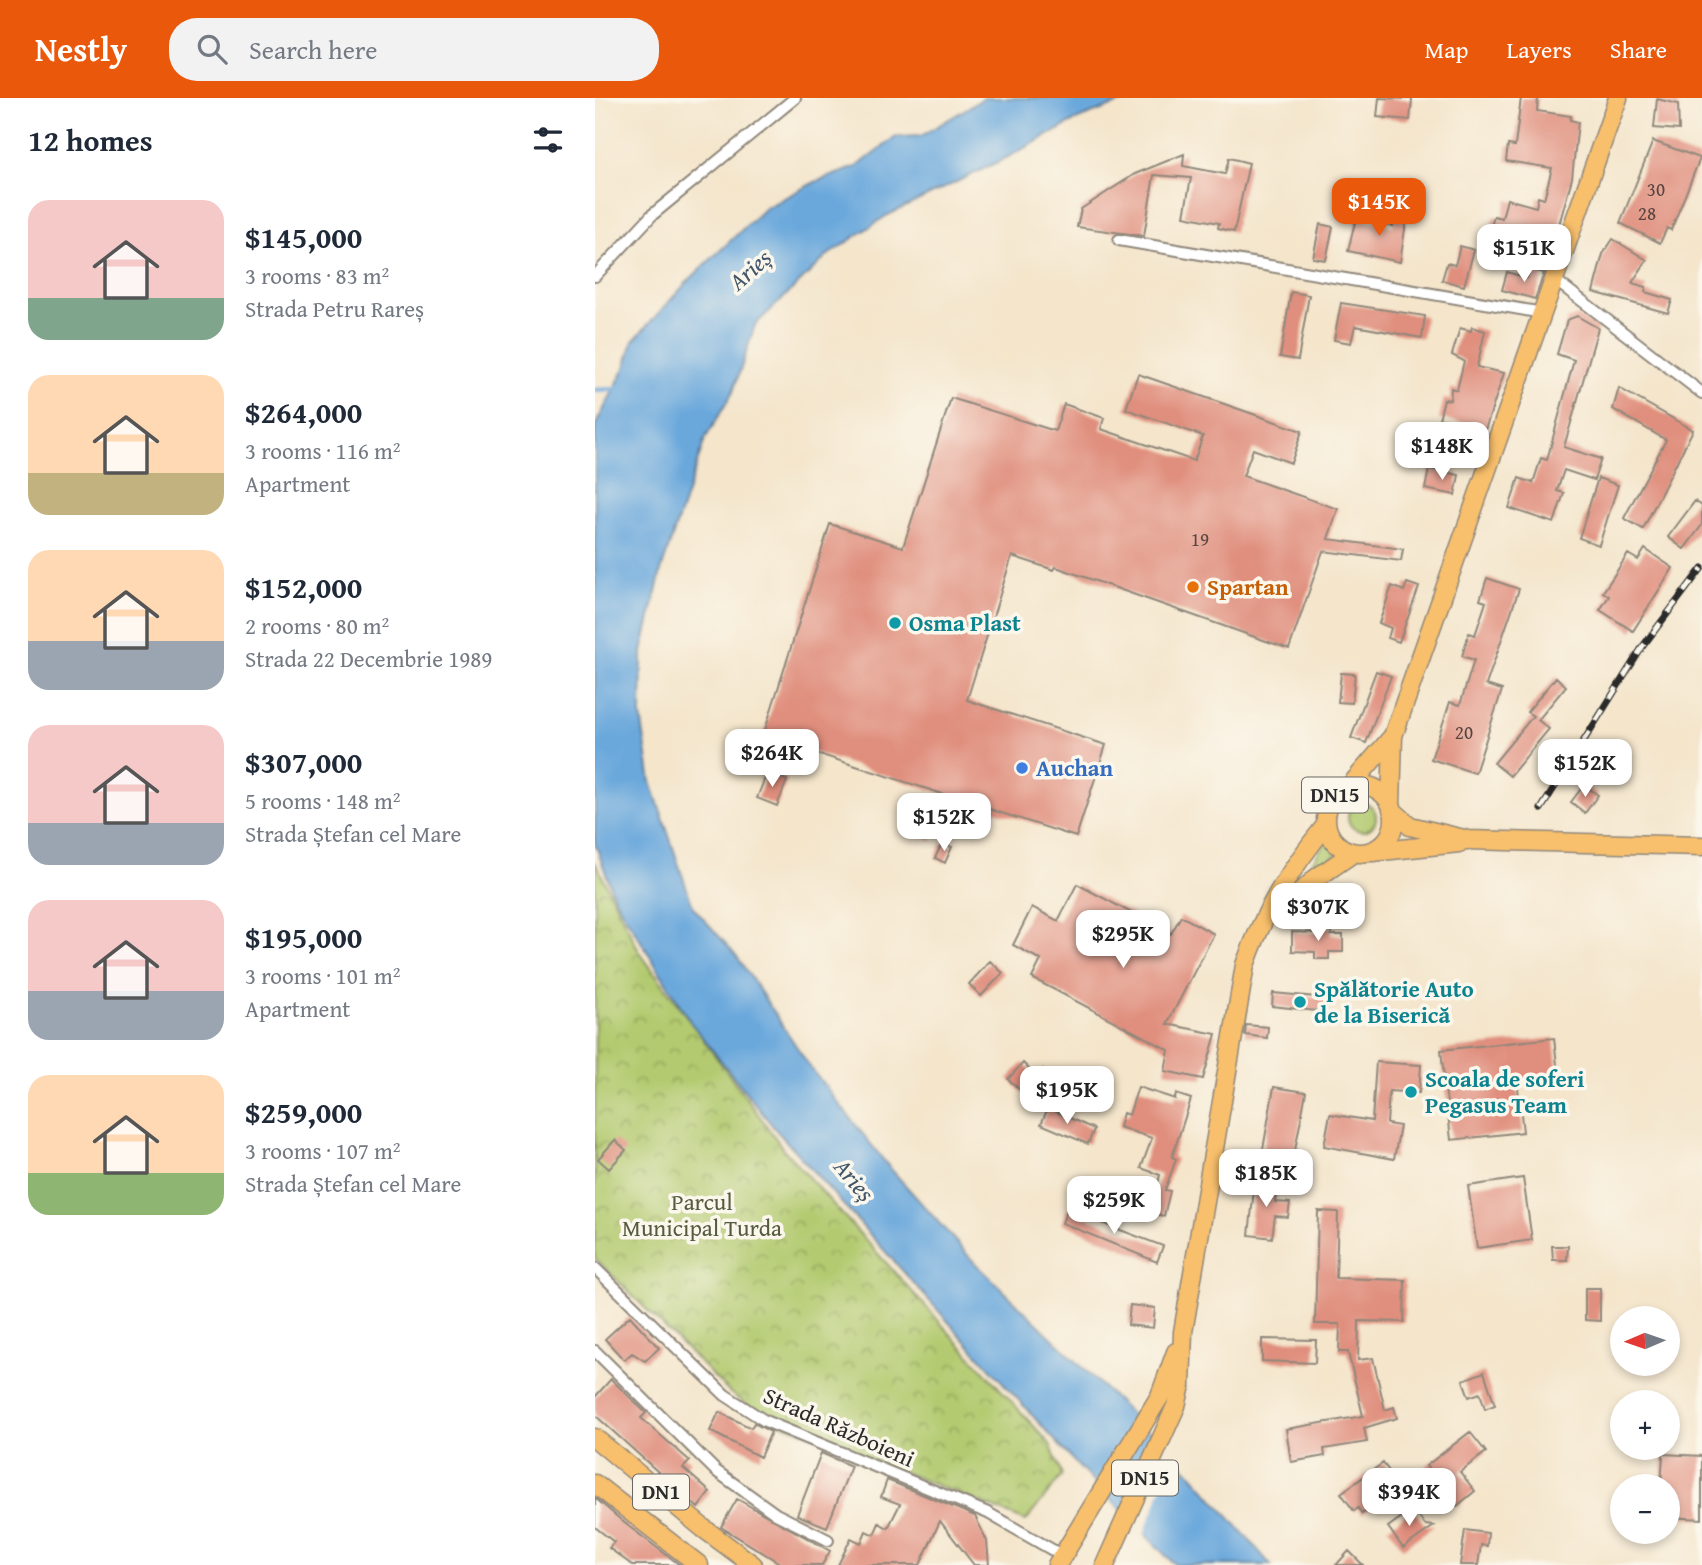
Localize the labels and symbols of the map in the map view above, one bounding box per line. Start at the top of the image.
house number: 30 [1647,175,1665,203]
pin: $145K [1330,178,1428,238]
house number: 28 [1638,199,1656,227]
pin: $151K [1475,225,1573,284]
water label: Arieș [720,241,779,299]
pin: $148K [1393,422,1491,482]
house number: 19 [1191,525,1209,553]
place label: Spartan [1207,570,1289,603]
marker: Spartan [1185,579,1201,595]
place label: Osma Plast [909,606,1021,639]
marker: Osma Plast [887,615,903,631]
house number: 20 [1455,718,1473,746]
pin: $264K [723,730,821,789]
pin: $152K [1536,740,1634,799]
place label: Auchan [1036,751,1114,784]
marker: Auchan [1014,760,1030,776]
road number: DN15 [1302,778,1368,812]
pin: $152K [895,794,993,853]
pin: $307K [1269,884,1367,943]
pin: $295K [1074,910,1172,970]
place label: Spălătorie Auto de la Biserică [1314,972,1474,1031]
marker: Spălătorie Auto de la Biserică [1292,994,1308,1010]
place label: Scoala de soferi Pegasus Team [1425,1062,1584,1121]
pin: $195K [1018,1066,1116,1126]
marker: Scoala de soferi Pegasus Team [1403,1084,1419,1100]
water label: Arieș [825,1150,883,1209]
pin: $185K [1217,1150,1315,1209]
pin: $259K [1065,1176,1163,1236]
park label: Parcul Municipal Turda [622,1185,782,1244]
north arrow [1610,1306,1680,1376]
street label: Strada Războieni [758,1378,920,1475]
road number: DN15 [1112,1460,1178,1496]
pin: $394K [1360,1468,1458,1528]
road number: DN1 [633,1474,689,1510]

